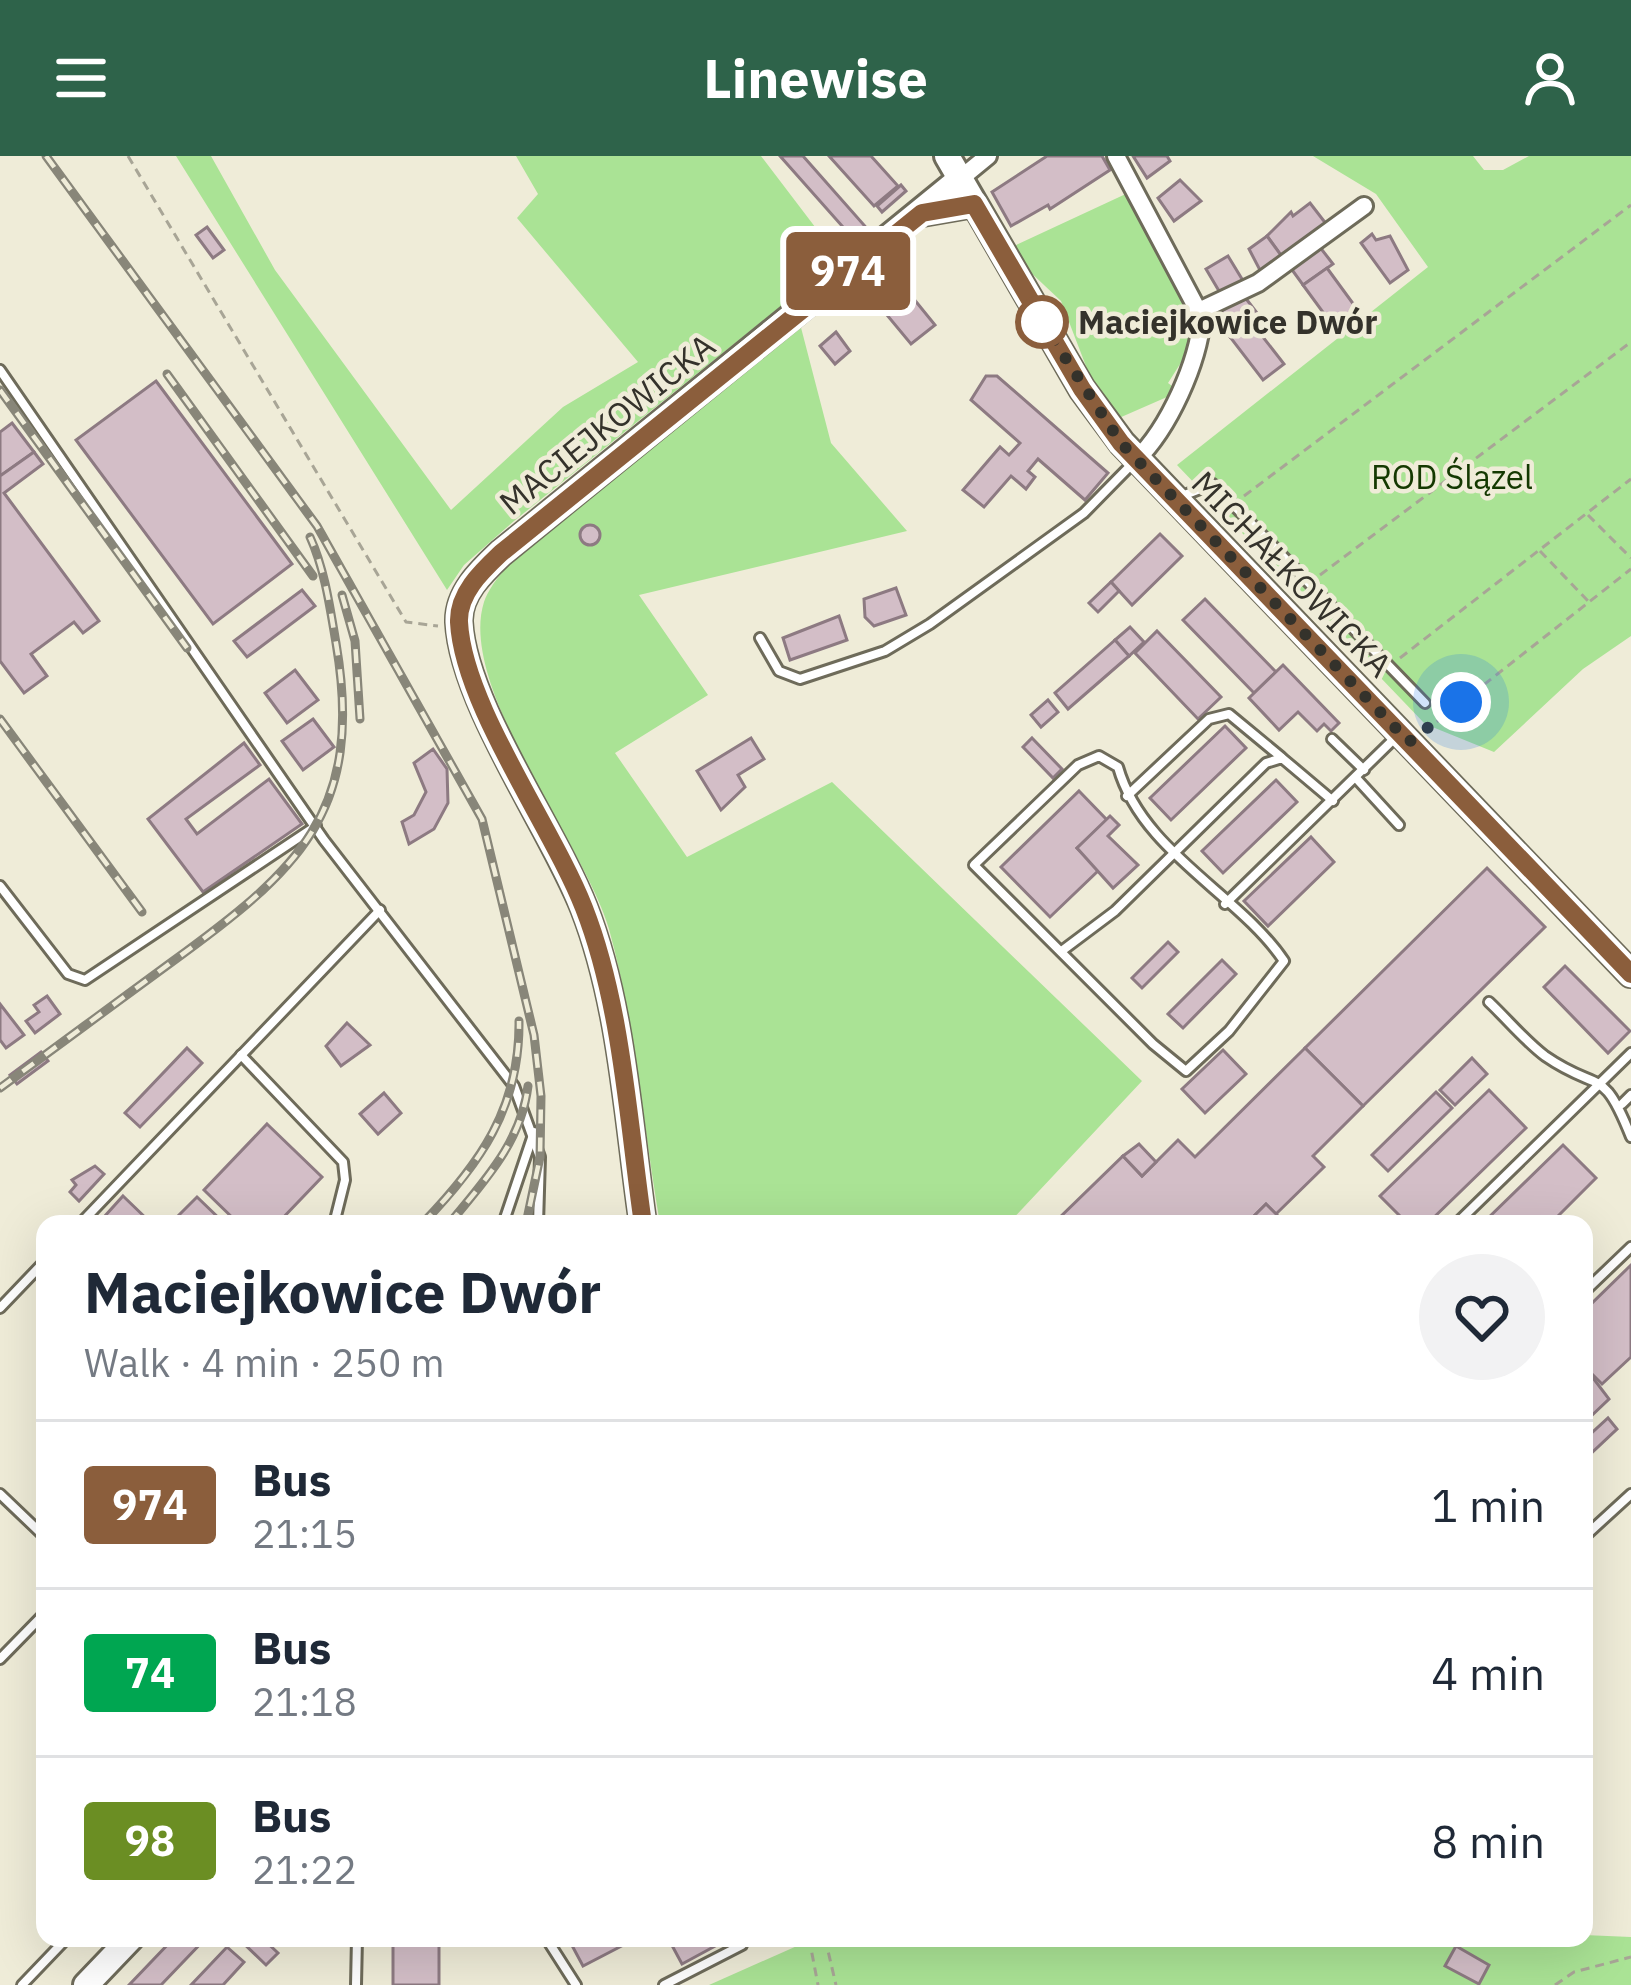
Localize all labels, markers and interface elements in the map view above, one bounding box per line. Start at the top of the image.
text: Linewise [703,43,928,113]
icon: menu [48,45,114,111]
icon: person [1517,45,1583,111]
line badge: 974 [779,232,917,310]
text: 974 [810,243,886,298]
marker: Maciejkowice Dwór [1017,297,1067,347]
place label: Maciejkowice Dwór [1078,300,1378,343]
street label: MACIEJKOWICKA [490,323,723,524]
park label: ROD Ślązel [1371,455,1533,498]
street label: MICHAŁKOWICKA [1183,461,1402,686]
your location [1431,672,1491,732]
button: heart [1419,1254,1545,1380]
text: Maciejkowice Dwór [84,1255,601,1329]
text: Walk · 4 min · 250 m [84,1337,445,1388]
text: Bus [252,1450,332,1508]
text: 1 min [1431,1476,1545,1534]
text: 974 [112,1477,188,1532]
text: 21:15 [252,1508,357,1559]
text: Bus [252,1618,332,1676]
text: 4 min [1431,1644,1545,1702]
text: 74 [125,1645,175,1700]
text: 21:18 [252,1676,357,1727]
text: Bus [252,1786,332,1844]
text: 8 min [1431,1812,1545,1870]
text: 98 [125,1813,175,1868]
text: 21:22 [252,1844,357,1895]

